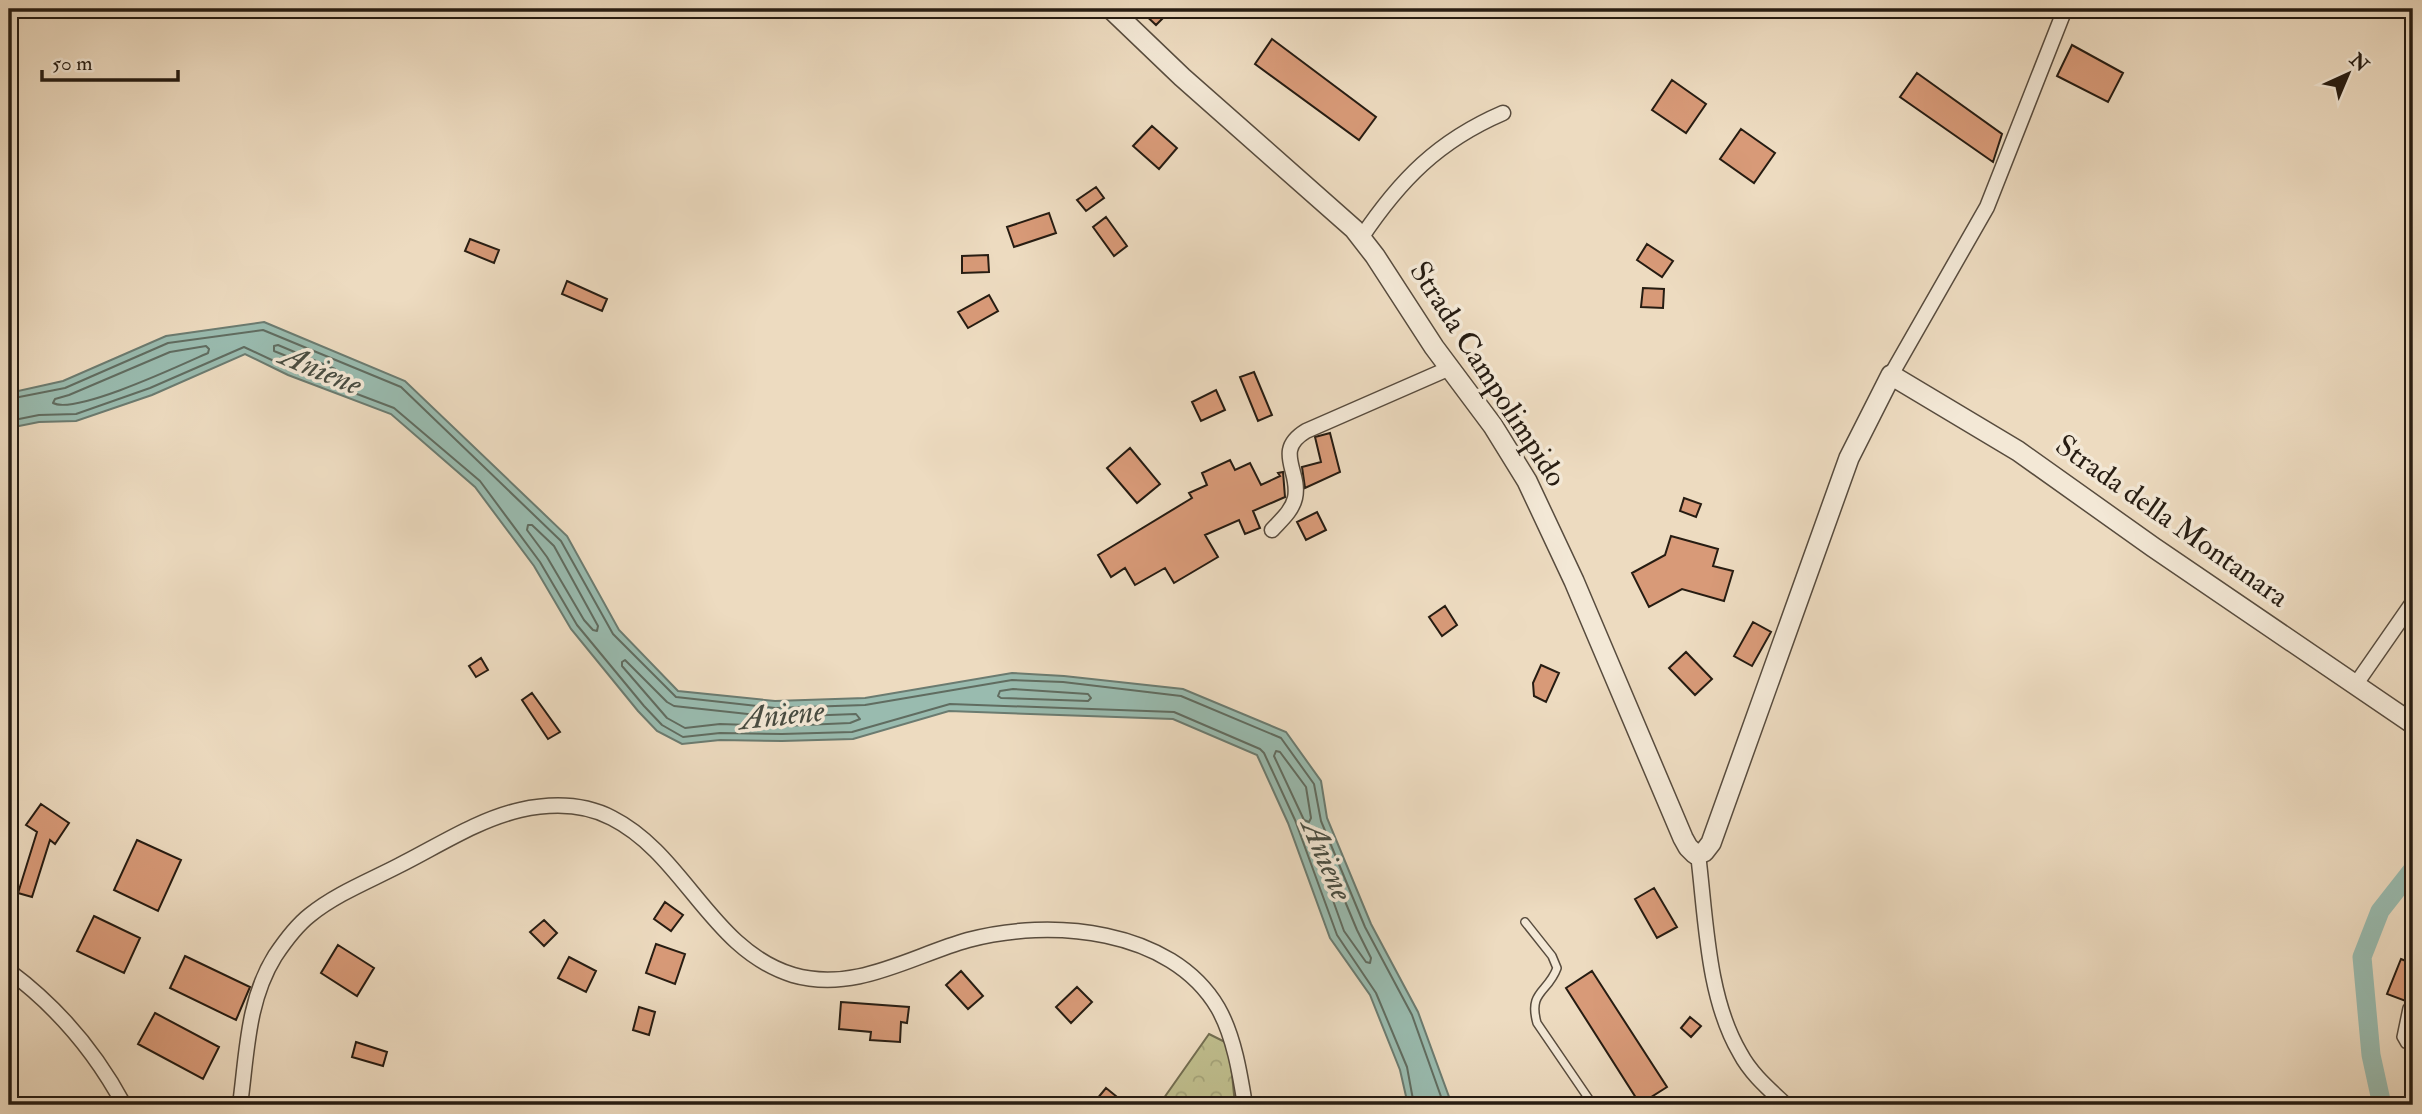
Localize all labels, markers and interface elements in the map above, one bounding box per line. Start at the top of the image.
scale bar [42,38,178,82]
north arrow [2314,38,2384,108]
text: N [2344,47,2374,78]
text: 50 m [52,50,93,77]
street label: Strada Campolimpido [1401,254,1575,494]
water label: Aniene [272,334,368,405]
street label: Strada della Montanara [2048,427,2296,616]
water label: Aniene [735,691,826,740]
water label: Aniene [1291,811,1362,907]

